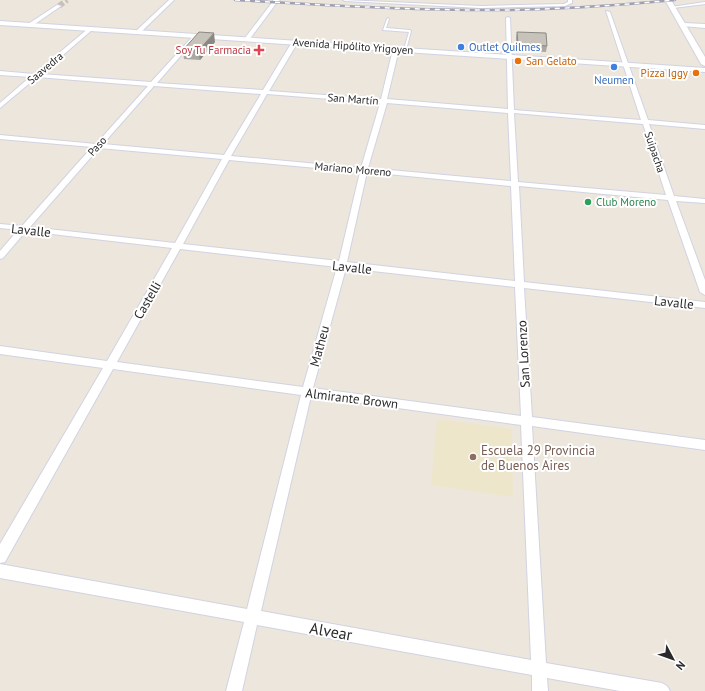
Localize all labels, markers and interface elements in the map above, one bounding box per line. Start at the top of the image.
street label: Avenida Hipólito Yrigoyen [292,35,414,57]
place label: Outlet Quilmes [469,40,541,54]
marker: Outlet Quilmes [456,42,466,52]
place label: Soy Tu Farmacia [176,43,251,57]
marker: Soy Tu Farmacia [254,45,264,55]
street label: Saavedra [24,49,66,87]
place label: San Gelato [526,54,577,68]
marker: San Gelato [513,56,523,66]
marker: Neumen [609,62,619,72]
place label: Pizza Iggy [641,66,689,80]
marker: Pizza Iggy [691,68,701,78]
place label: Neumen [594,73,634,87]
street label: San Martín [327,90,379,108]
street label: Suipacha [641,130,669,174]
street label: Paso [85,133,110,159]
street label: Mariano Moreno [314,159,392,179]
place label: Club Moreno [596,195,656,209]
marker: Club Moreno [583,197,593,207]
street label: Lavalle [10,220,52,241]
street label: Lavalle [331,257,373,278]
street label: Castelli [130,278,165,322]
street label: Lavalle [653,292,695,313]
street label: San Lorenzo [513,320,534,388]
street label: Matheu [306,324,333,369]
street label: Almirante Brown [305,384,399,413]
place label: Escuela 29 Provincia de Buenos Aires [481,442,595,474]
marker: Escuela 29 Provincia de Buenos Aires [468,452,478,462]
street label: Alvear [308,617,354,645]
north arrow [653,639,693,679]
text: N [673,658,688,673]

